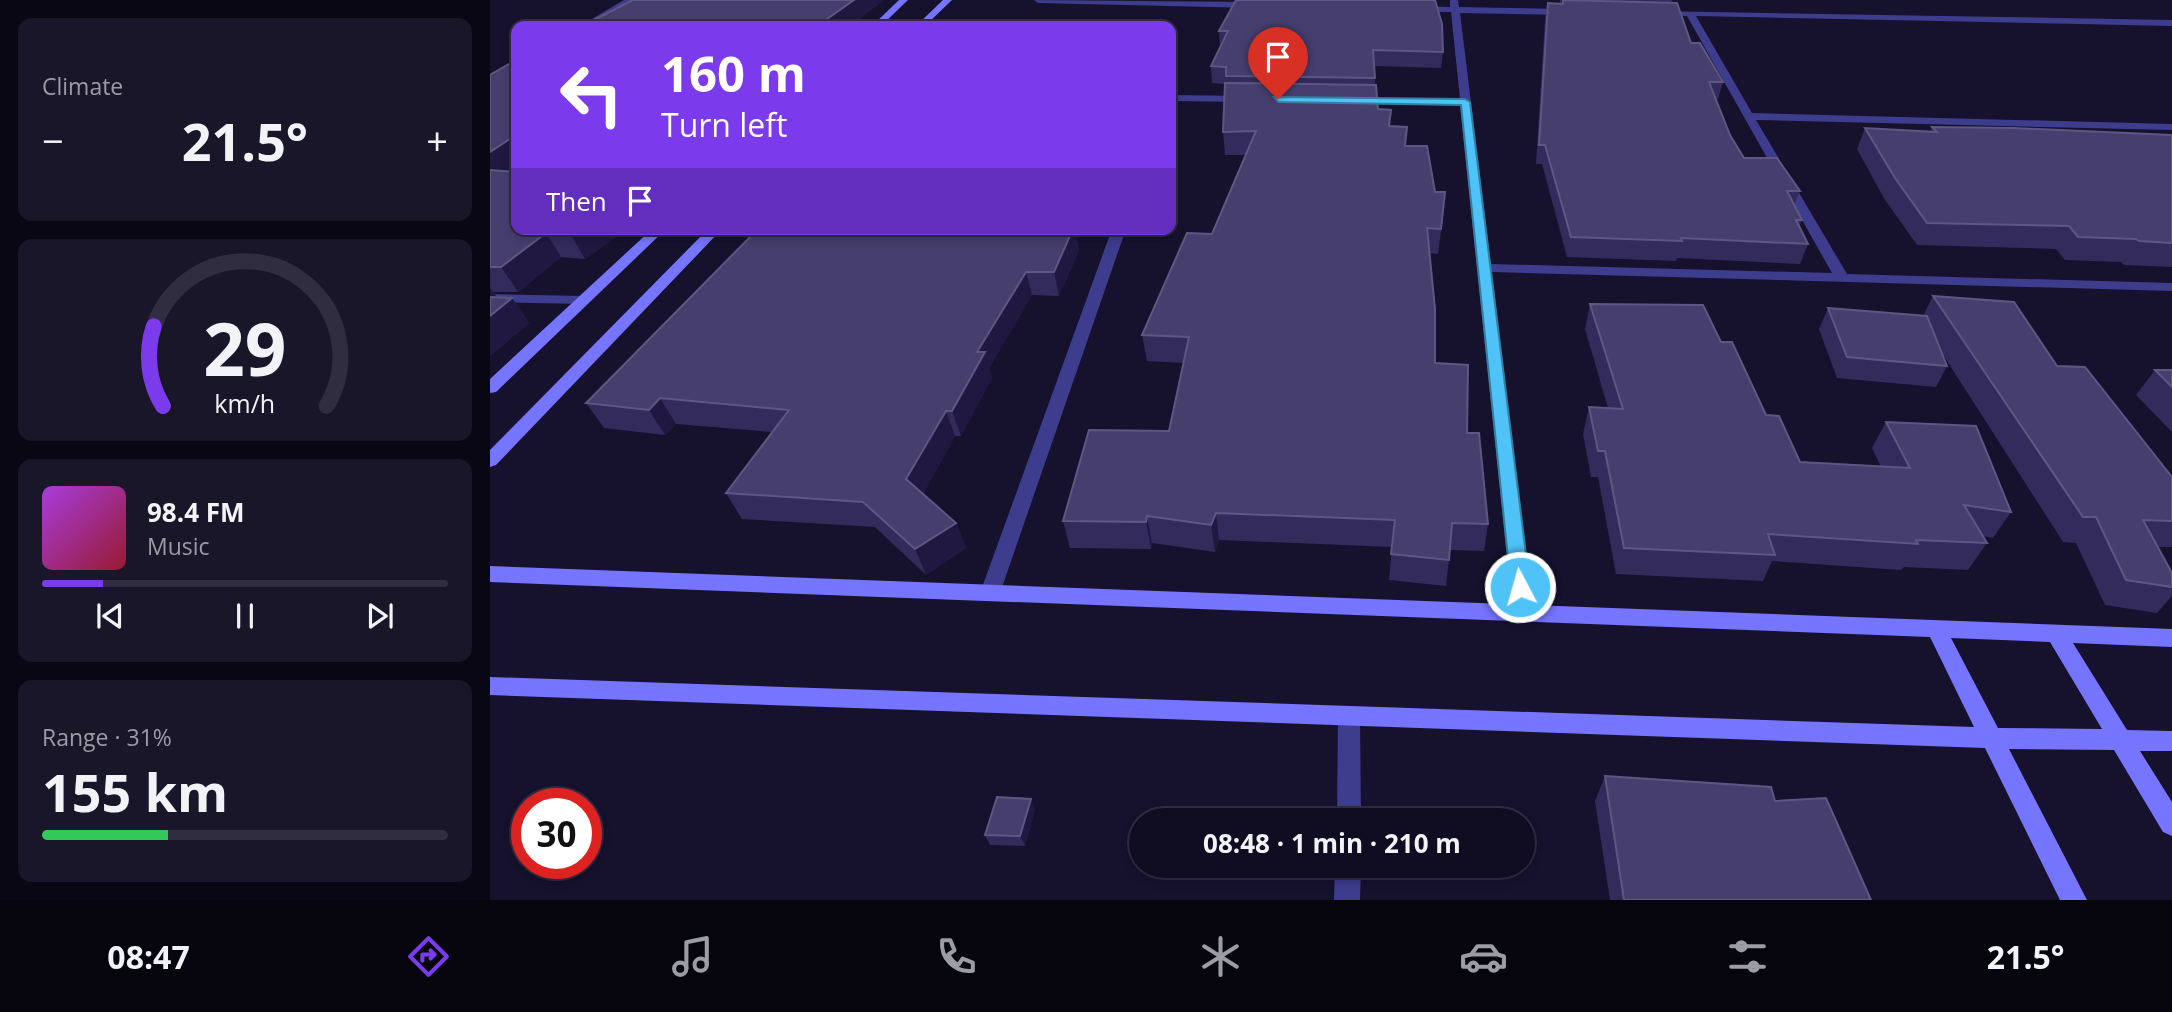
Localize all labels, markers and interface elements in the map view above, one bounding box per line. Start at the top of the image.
pin [1248,27,1308,99]
icon: arrive [1259,38,1297,76]
text: 160 m [661,40,806,106]
icon: left [546,49,637,140]
text: Climate [42,70,123,102]
text: Turn left [661,103,787,146]
text: 21.5° [182,105,308,176]
text: − [42,114,64,166]
text: + [426,114,448,166]
icon: arrive [621,182,659,220]
text: Then [546,183,607,219]
text: 29 [203,298,287,397]
text: km/h [215,386,275,420]
text: 98.4 FM [147,494,245,530]
text: Music [147,530,210,562]
position arrow [1483,550,1557,624]
icon: previous [91,597,129,635]
icon: pause [226,597,264,635]
icon: next [361,597,399,635]
text: Range · 31% [42,721,172,753]
text: 155 km [42,756,228,827]
speed limit sign: 30 [511,788,602,879]
text: 08:48 · 1 min · 210 m [1203,825,1461,861]
icon: directions [404,932,453,981]
icon: music [668,932,717,981]
icon: phone [932,932,981,981]
icon: climate [1196,932,1245,981]
icon: car [1459,932,1508,981]
icon: filters [1723,932,1772,981]
text: 08:47 [107,935,190,978]
text: 21.5° [1987,935,2065,978]

